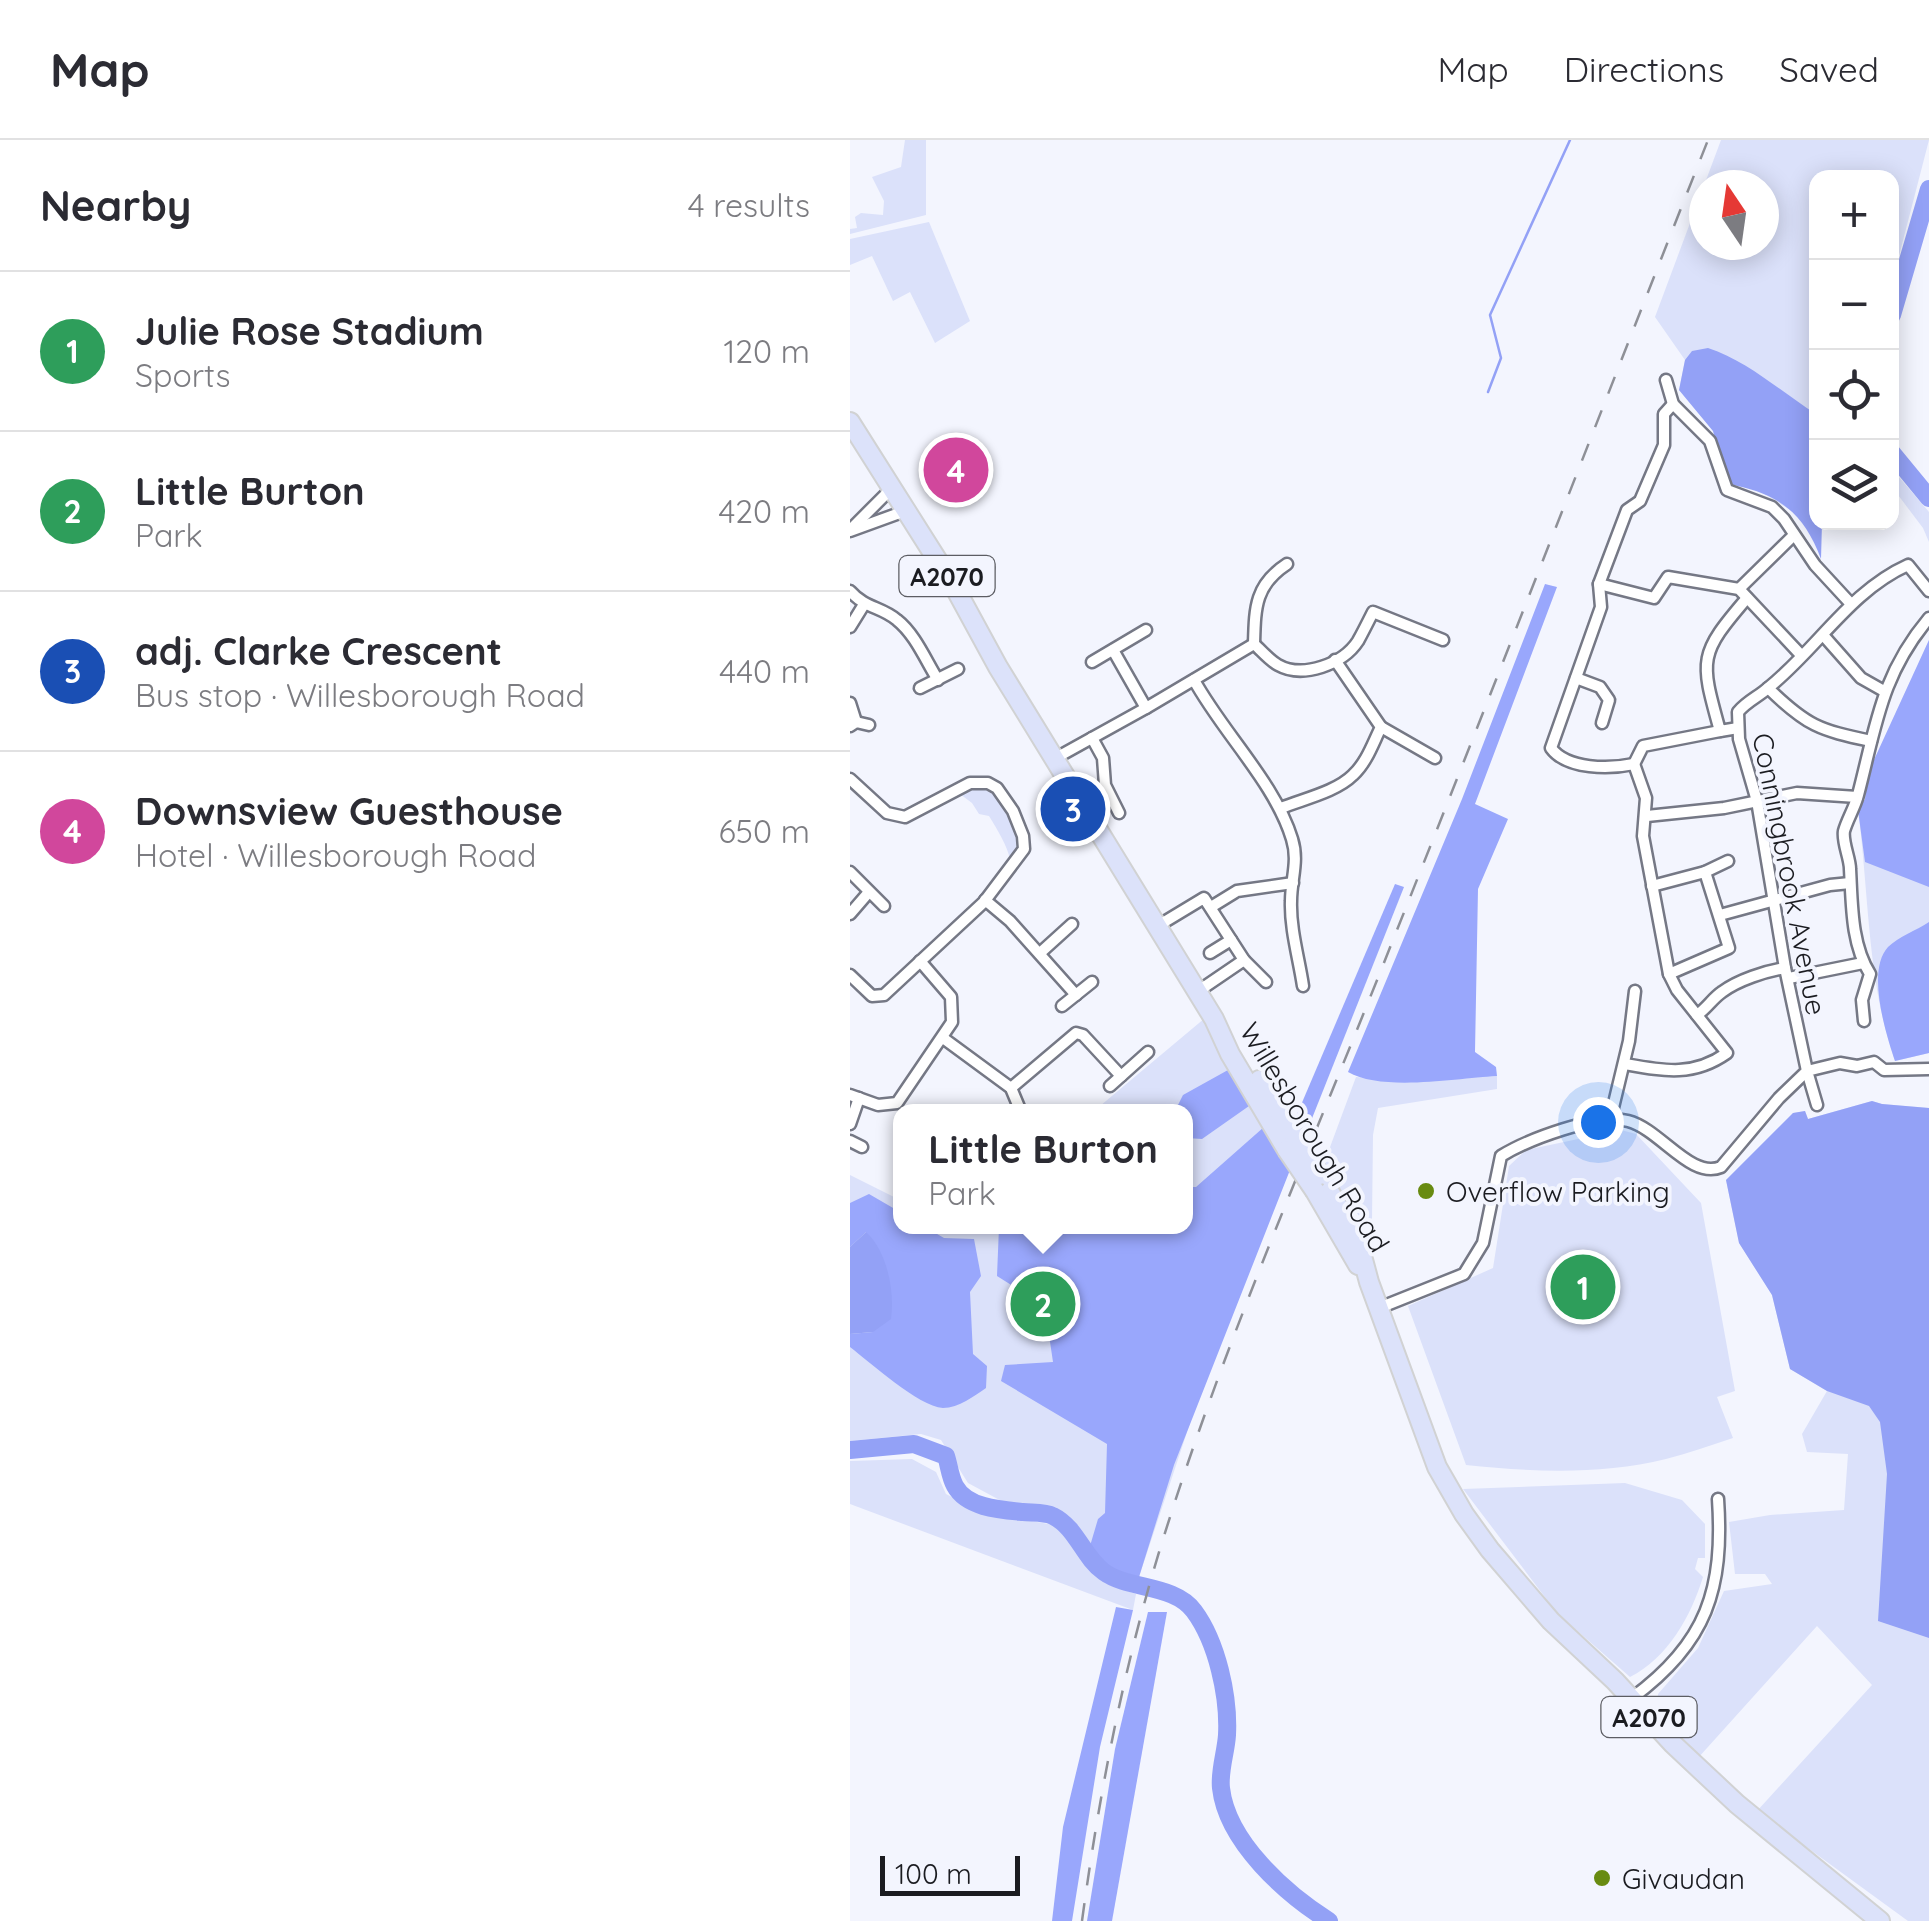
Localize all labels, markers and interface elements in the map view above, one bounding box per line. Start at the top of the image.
text: Map [50,39,150,99]
text: Map [1437,47,1509,91]
text: Directions [1564,47,1724,91]
text: Saved [1779,47,1879,91]
north arrow [1689,170,1779,260]
map controls [1809,170,1899,530]
button: + [1809,170,1899,260]
text: Nearby [40,179,191,232]
text: 4 results [688,185,810,225]
button: − [1809,260,1899,350]
text: Julie Rose Stadium [135,307,484,355]
text: 1 [66,331,79,371]
text: 120 m [723,331,810,371]
button: locate [1809,350,1899,440]
text: Sports [135,355,231,395]
pin: 4 [924,432,988,508]
button: layers [1809,440,1899,530]
text: Little Burton [135,467,365,515]
text: 2 [63,491,82,531]
text: 420 m [718,491,810,531]
text: Park [135,515,203,555]
road number: A2070 [899,556,994,596]
text: adj. Clarke Crescent [135,627,502,675]
text: 3 [64,651,81,691]
text: 440 m [719,651,810,691]
text: Bus stop · Willesborough Road [135,675,585,715]
street label: Conningbrook Avenue [1745,730,1835,1018]
pin: 3 [1040,772,1106,846]
text: Downsview Guesthouse [135,787,563,835]
text: 4 [63,811,82,851]
text: 650 m [718,811,810,851]
text: Hotel · Willesborough Road [135,835,536,875]
street label: Willesborough Road [1233,1016,1397,1258]
your location [1573,1097,1624,1148]
popup [893,1104,1193,1234]
text: Little Burton [928,1125,1158,1173]
text: Park [928,1173,996,1213]
place label: Overflow Parking [1446,1174,1670,1209]
marker: Overflow Parking [1415,1180,1437,1202]
pin: 1 [1550,1250,1616,1324]
pin: 2 [1010,1266,1076,1342]
road number: A2070 [1602,1697,1696,1737]
scale bar [880,1851,1020,1896]
text: 100 m [895,1856,972,1891]
place label: Givaudan [1622,1861,1745,1896]
marker: Givaudan [1591,1867,1613,1889]

